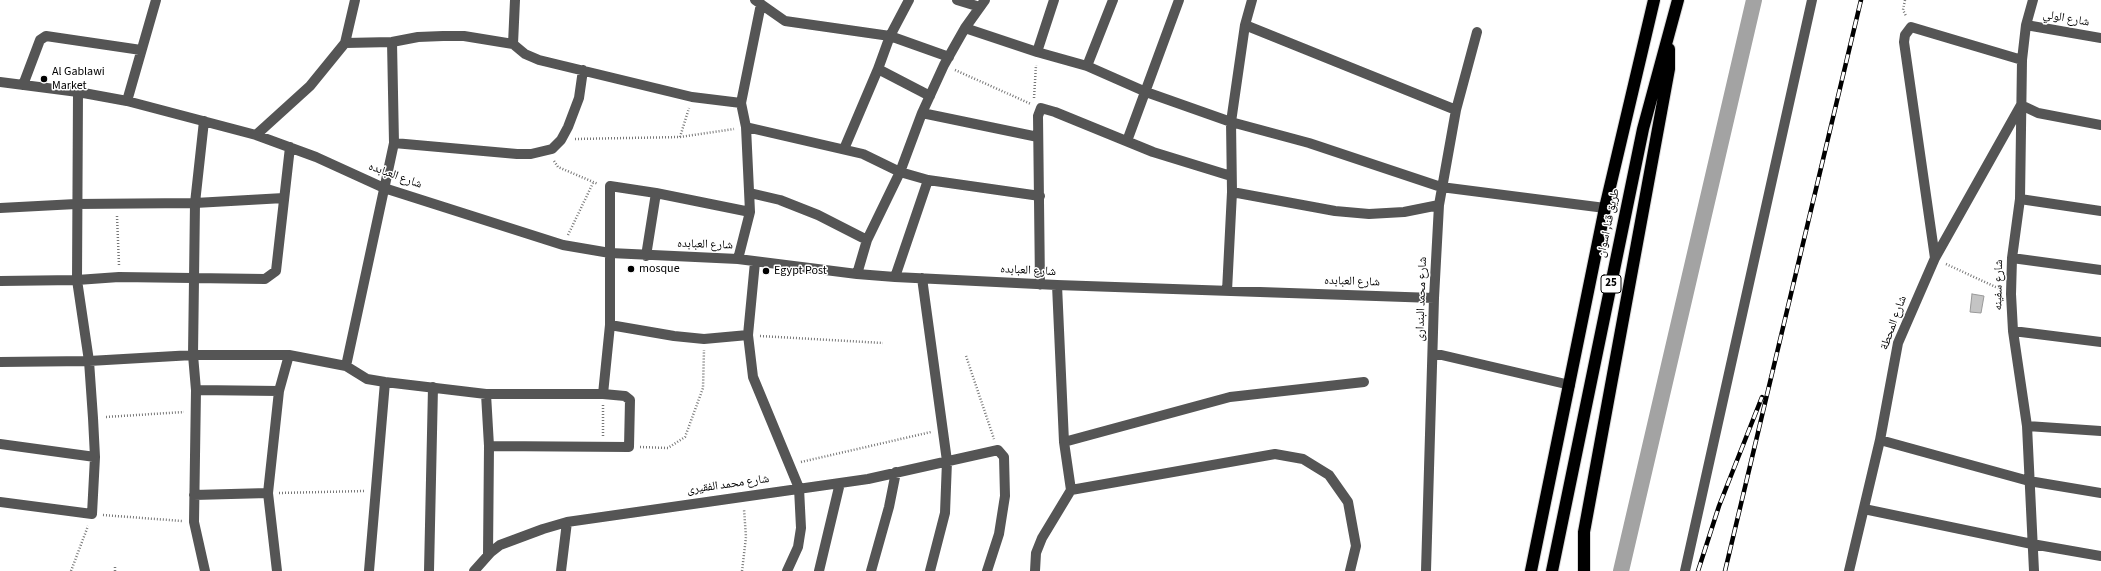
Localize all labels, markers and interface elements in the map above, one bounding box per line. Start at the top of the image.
street label: شارع الولي [2042,8,2090,30]
place label: Al Gablawi Market [52,65,105,93]
marker: Al Gablawi Market [39,74,49,84]
street label: شارع العبابده [366,160,424,192]
street label: طريق قنا, اسوان [1595,187,1623,259]
street label: شارع العبابده [677,237,733,253]
street label: شارع محمد البندارى [1413,256,1431,342]
street label: شارع سفينه [1991,259,2007,311]
place label: mosque [639,262,680,276]
street label: شارع العبابده [1000,262,1056,280]
marker: mosque [626,264,636,274]
place label: Egypt Post [774,264,827,278]
marker: Egypt Post [761,266,771,276]
street label: شارع العبابده [1324,274,1380,290]
road number: 25 [1601,275,1621,293]
street label: شارع المحطة [1878,294,1910,352]
street label: شارع محمد الفقيرى [686,472,770,498]

